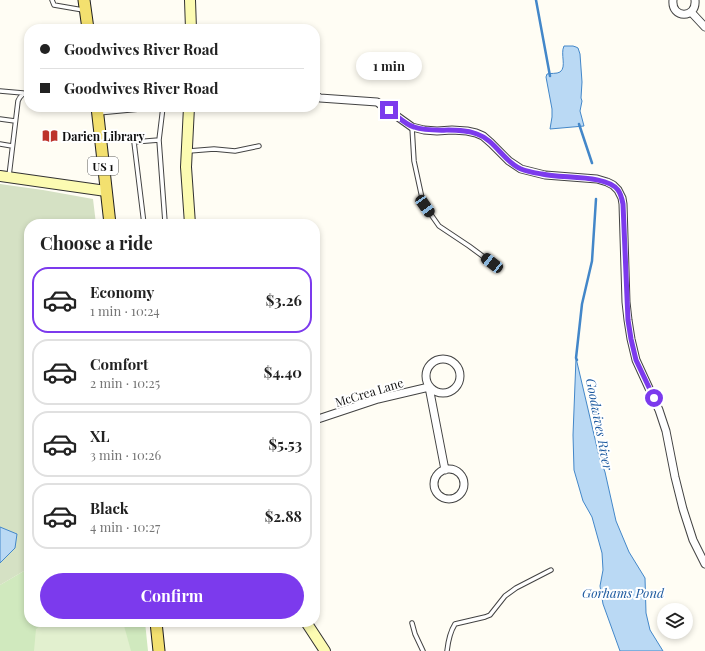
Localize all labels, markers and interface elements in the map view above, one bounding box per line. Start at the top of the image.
text: Goodwives River Road [64,39,219,59]
callout: 1 min [356,52,422,80]
text: 1 min [373,57,405,74]
text: Goodwives River Road [64,78,219,98]
route end [380,101,398,119]
library icon: Darien Library [41,127,59,145]
place label: Darien Library [62,128,146,144]
road number: US 1 [88,157,118,175]
car [413,193,437,219]
text: Choose a ride [40,231,153,255]
car [479,251,505,275]
icon: car [42,282,78,318]
text: Economy [90,282,154,302]
text: $3.26 [266,290,302,310]
text: 1 min · 10:24 [90,302,160,319]
icon: car [42,354,78,390]
text: Comfort [90,354,148,374]
text: $4.40 [264,362,302,382]
text: 2 min · 10:25 [90,374,160,391]
street label: McCrea Lane [333,374,405,410]
water label: Goodwives River [583,377,617,472]
route start [645,389,663,407]
icon: car [42,426,78,462]
text: XL [90,426,110,446]
text: $5.53 [268,434,302,454]
text: 3 min · 10:26 [90,446,161,463]
icon: car [42,498,78,534]
text: Black [90,498,129,518]
text: $2.88 [265,506,302,526]
text: 4 min · 10:27 [90,518,160,535]
button: Confirm [40,573,304,619]
water label: Gorhams Pond [582,584,665,601]
map controls [657,603,693,639]
button: layers [657,603,693,639]

